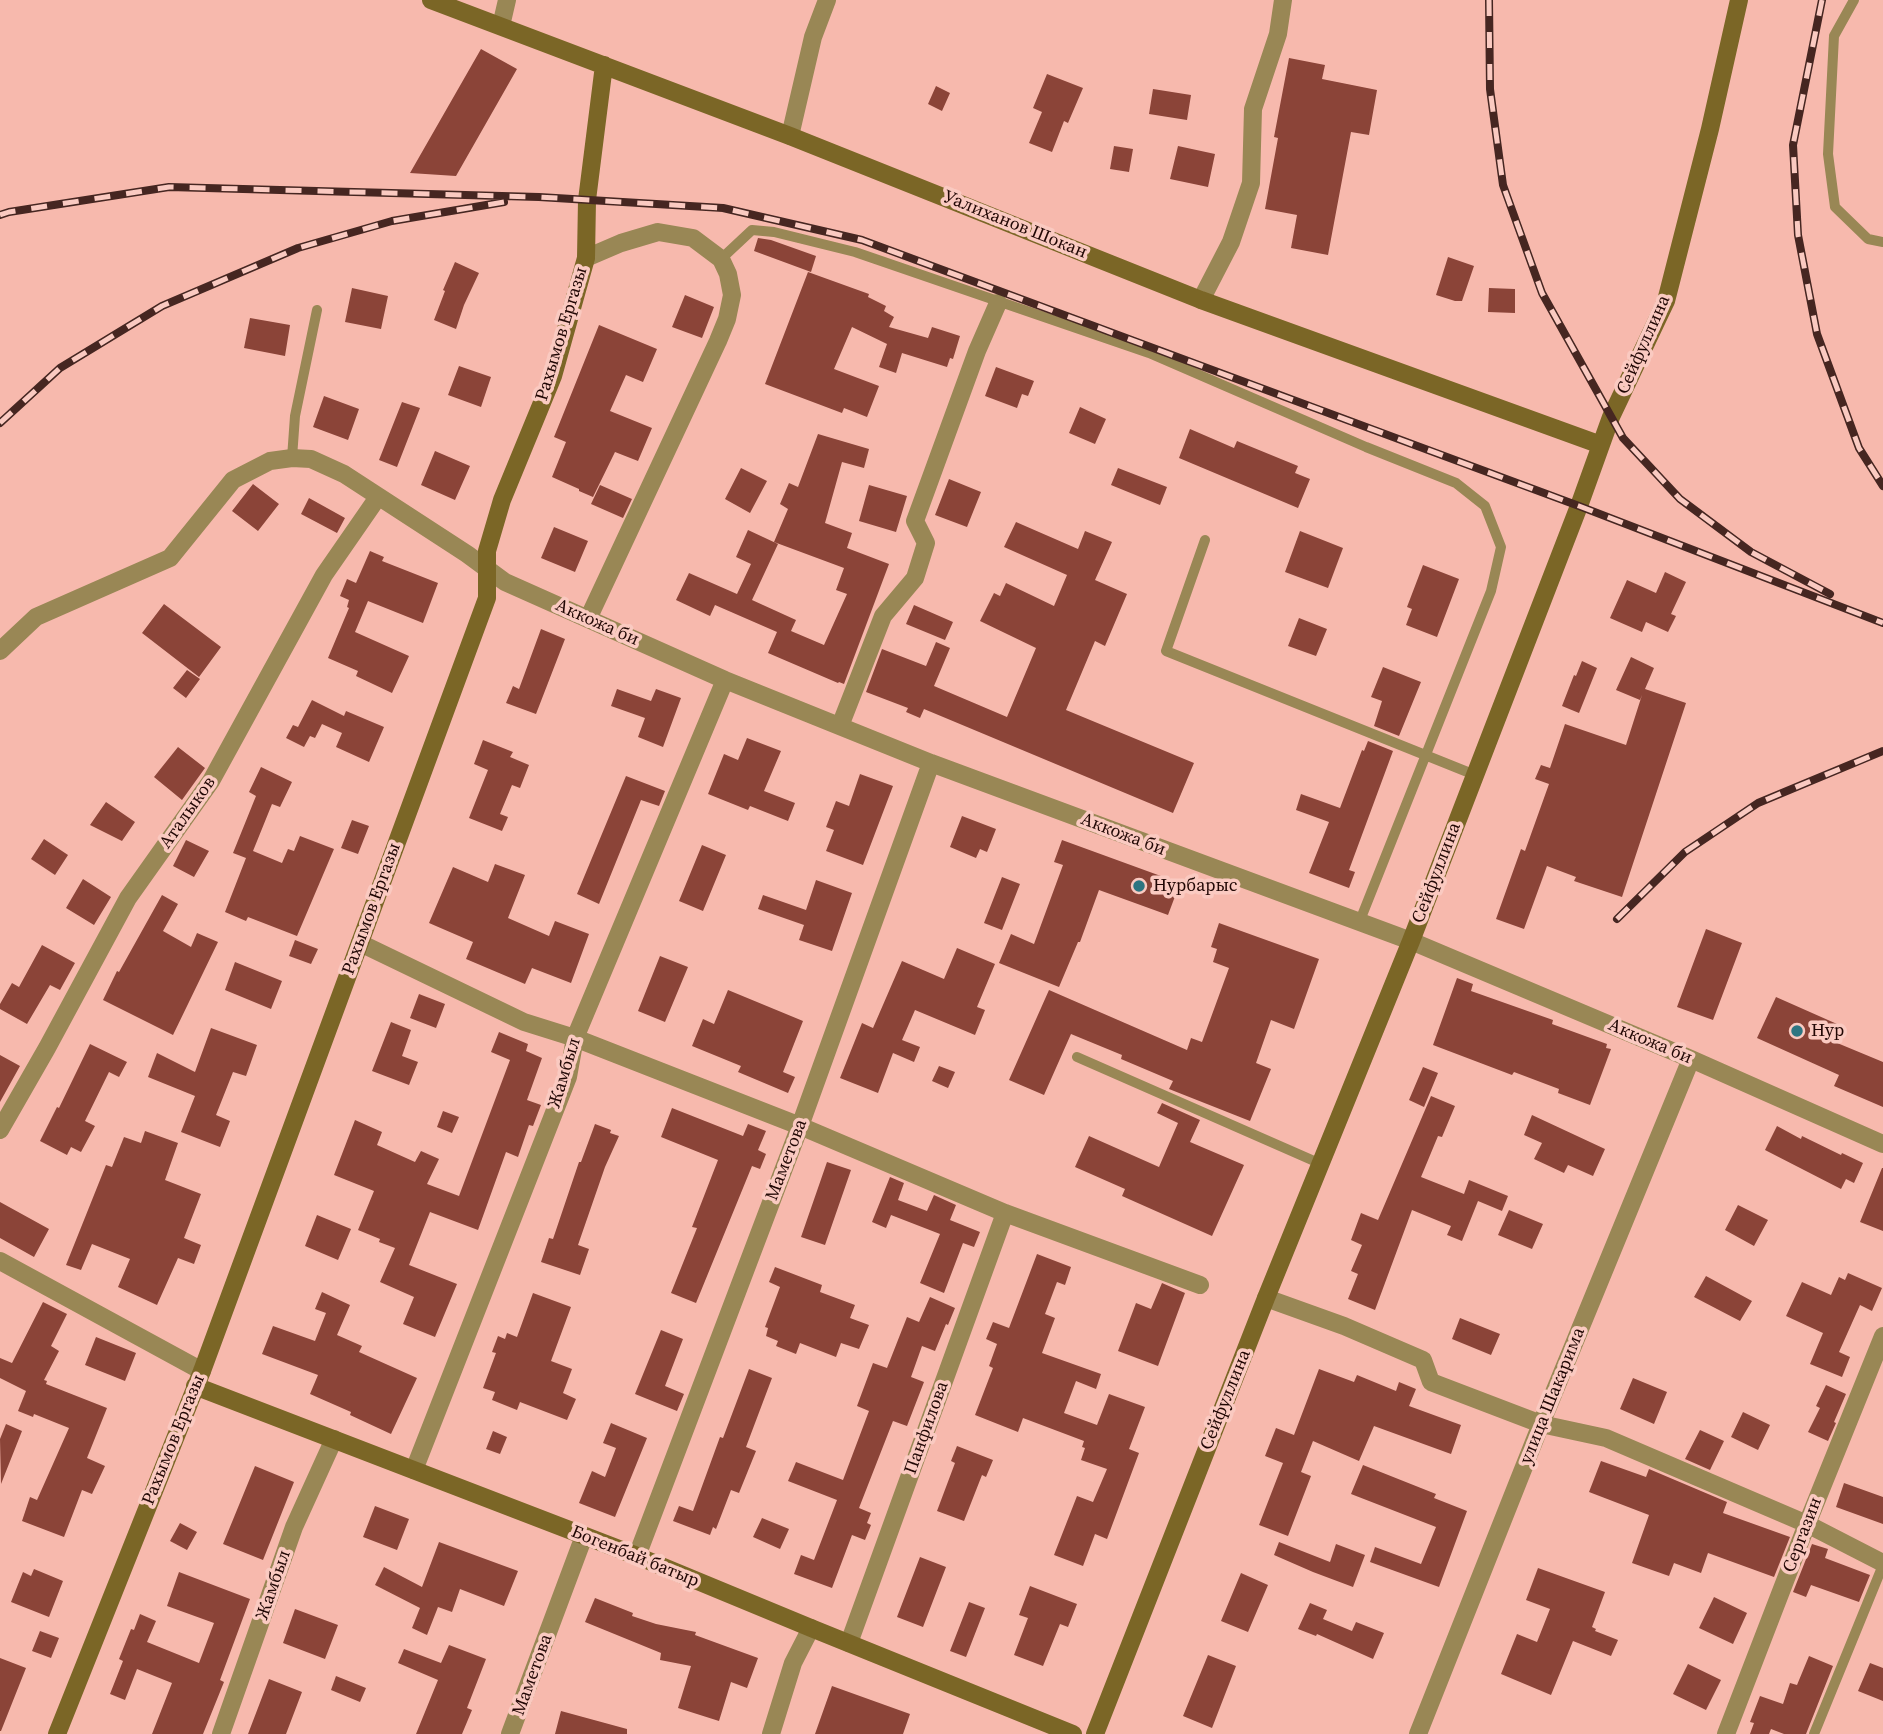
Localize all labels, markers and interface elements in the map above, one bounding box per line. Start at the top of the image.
street label: Уалиханов Шокан [940,186,1090,264]
street label: Рахымов Ергазы [531,265,593,403]
street label: Сейфуллина [1613,292,1675,398]
street label: Аккожа би [552,595,642,651]
street label: Аталыков [155,773,221,853]
street label: Аккожа би [1078,809,1168,861]
street label: Сейфуллина [1408,820,1466,926]
street label: Рахымов Ергазы [338,840,406,978]
place label: Нурбарыс [1153,875,1238,897]
marker: Нурбарыс [1131,878,1147,894]
street label: Аккожа би [1605,1015,1695,1069]
place label: Нур [1811,1020,1844,1042]
marker: Нур [1789,1023,1805,1039]
street label: Жамбыл [544,1035,586,1111]
street label: Маметова [762,1116,812,1204]
street label: улица Шакарима [1516,1325,1590,1467]
street label: Сейфуллина [1196,1347,1256,1453]
street label: Рахымов Ергазы [138,1372,210,1508]
street label: Панфилова [900,1379,954,1477]
street label: Сергазин [1779,1494,1827,1576]
street label: Богенбай батыр [568,1522,702,1592]
street label: Жамбыл [252,1547,296,1623]
street label: Маметова [508,1631,558,1719]

